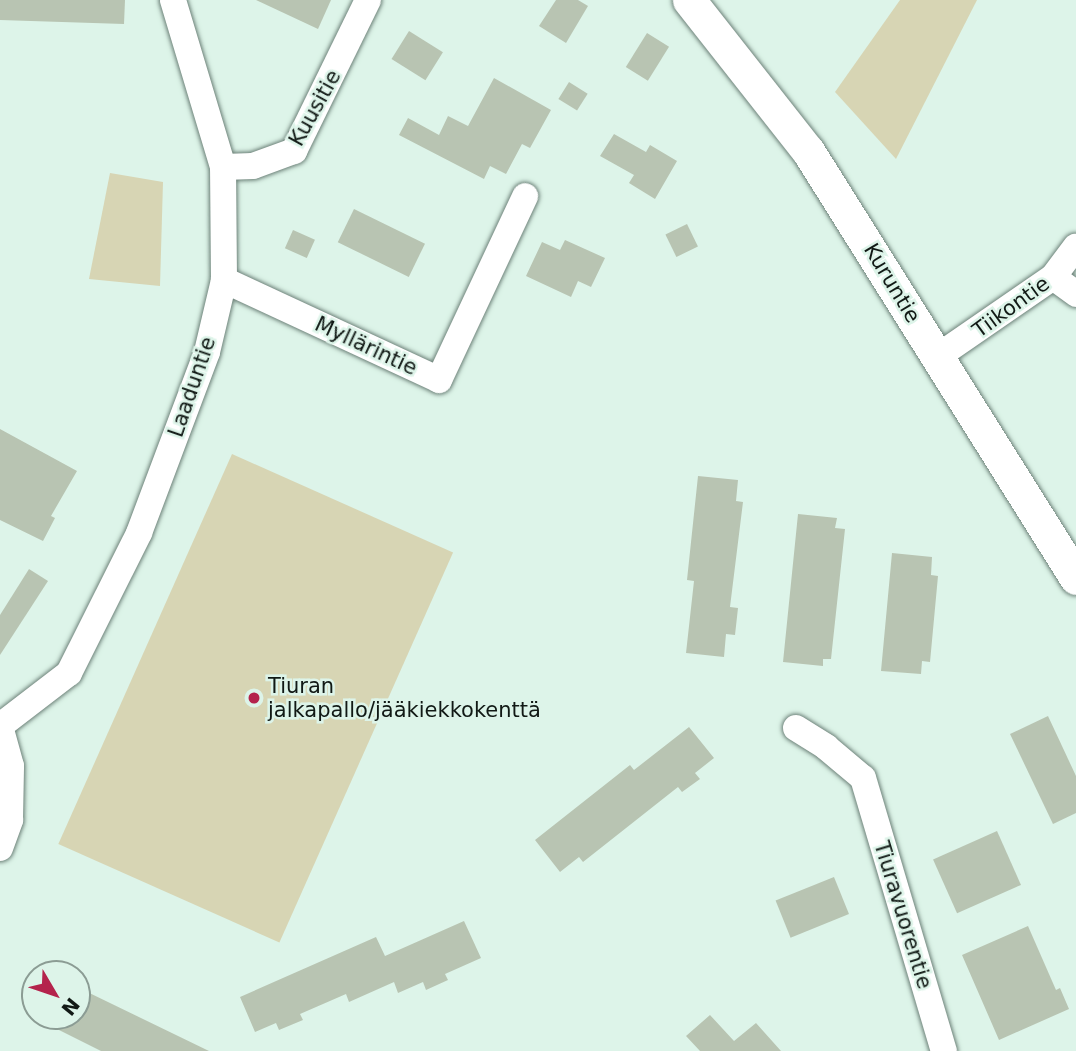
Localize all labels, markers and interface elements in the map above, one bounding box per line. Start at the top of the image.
street label: Kuusitie [284,66,346,150]
street label: Kuruntie [858,239,926,327]
street label: Tiikontie [968,271,1054,343]
street label: Myllärintie [311,311,421,381]
street label: Laaduntie [163,334,221,440]
place label: Tiuran jalkapallo/jääkiekkokenttä [268,673,541,723]
marker: Tiuran jalkapallo/jääkiekkokenttä [246,690,262,706]
street label: Tiuravuorentie [869,838,937,992]
north arrow [21,960,91,1030]
text: N [57,994,84,1020]

